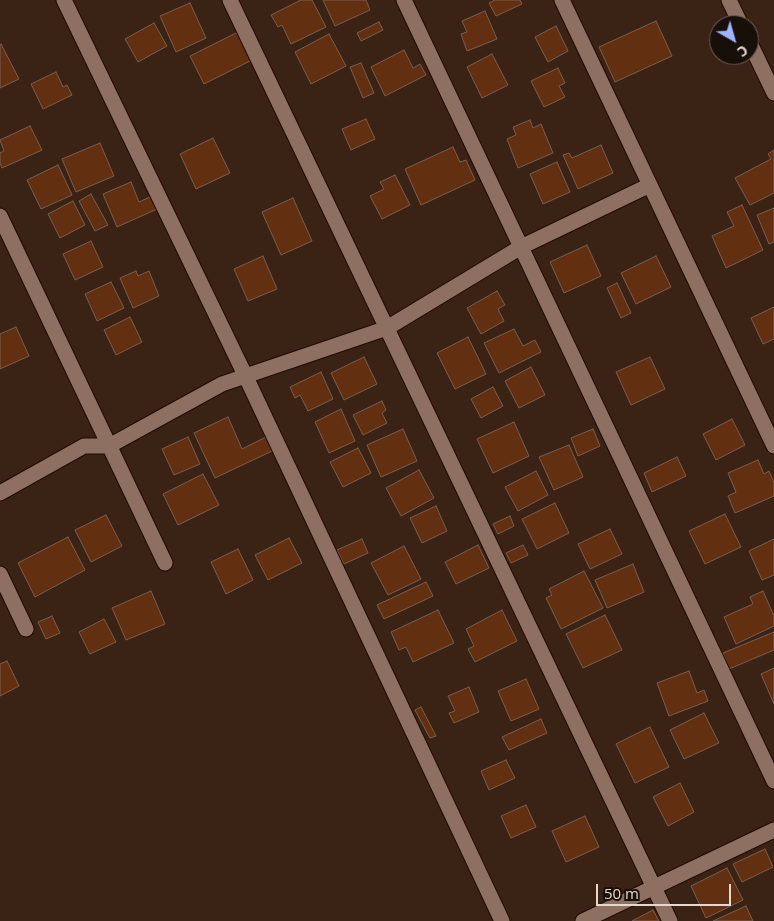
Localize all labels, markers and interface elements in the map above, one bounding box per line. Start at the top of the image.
north arrow [709,15,759,65]
text: С [734,41,752,62]
scale bar [599,874,734,906]
text: 50 m [604,883,639,903]

